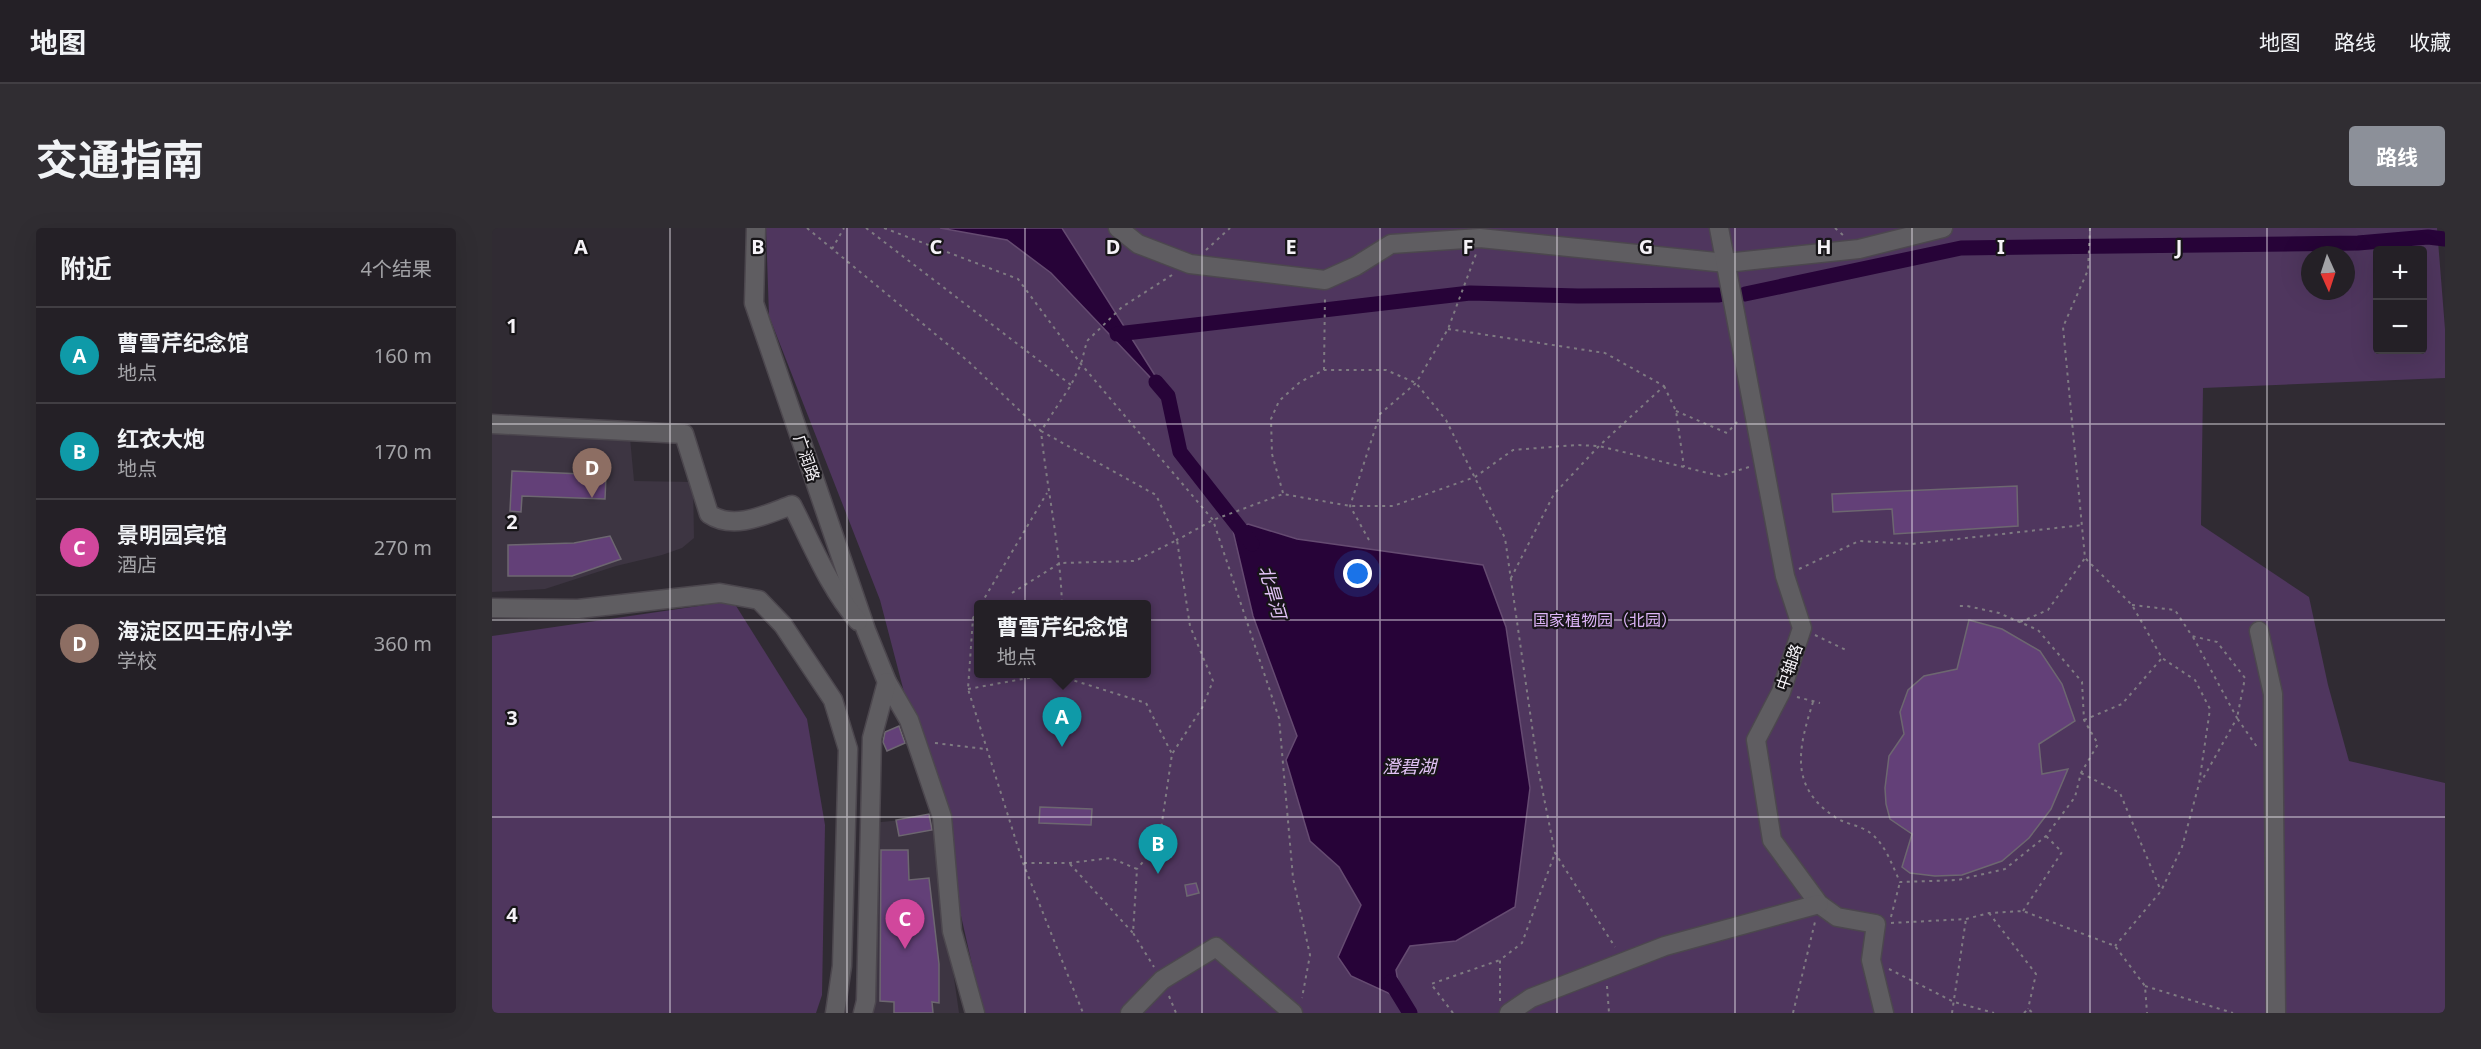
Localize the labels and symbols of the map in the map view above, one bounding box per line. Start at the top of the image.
text: A [574,233,588,260]
text: B [751,233,765,260]
text: C [930,233,943,260]
text: D [1106,233,1120,260]
text: E [1285,233,1297,260]
text: F [1463,233,1473,260]
text: G [1639,233,1653,260]
text: H [1816,233,1832,260]
text: I [1997,233,2005,260]
text: J [2174,233,2182,260]
north arrow [2301,246,2355,300]
text: 1 [506,312,518,339]
street label: 广润路 [789,432,825,484]
pin: D [572,448,612,498]
text: 2 [506,508,518,535]
your location [1343,559,1372,588]
water label: 北旱河 [1254,562,1293,624]
park label: 国家植物园（北园） [1533,609,1677,631]
street label: 中轴路 [1771,641,1807,693]
pin: A [1042,698,1082,747]
text: 3 [506,704,518,731]
water label: 澄碧湖 [1382,754,1439,778]
pin: B [1138,824,1178,874]
pin: C [886,900,924,949]
text: 4 [506,901,518,928]

